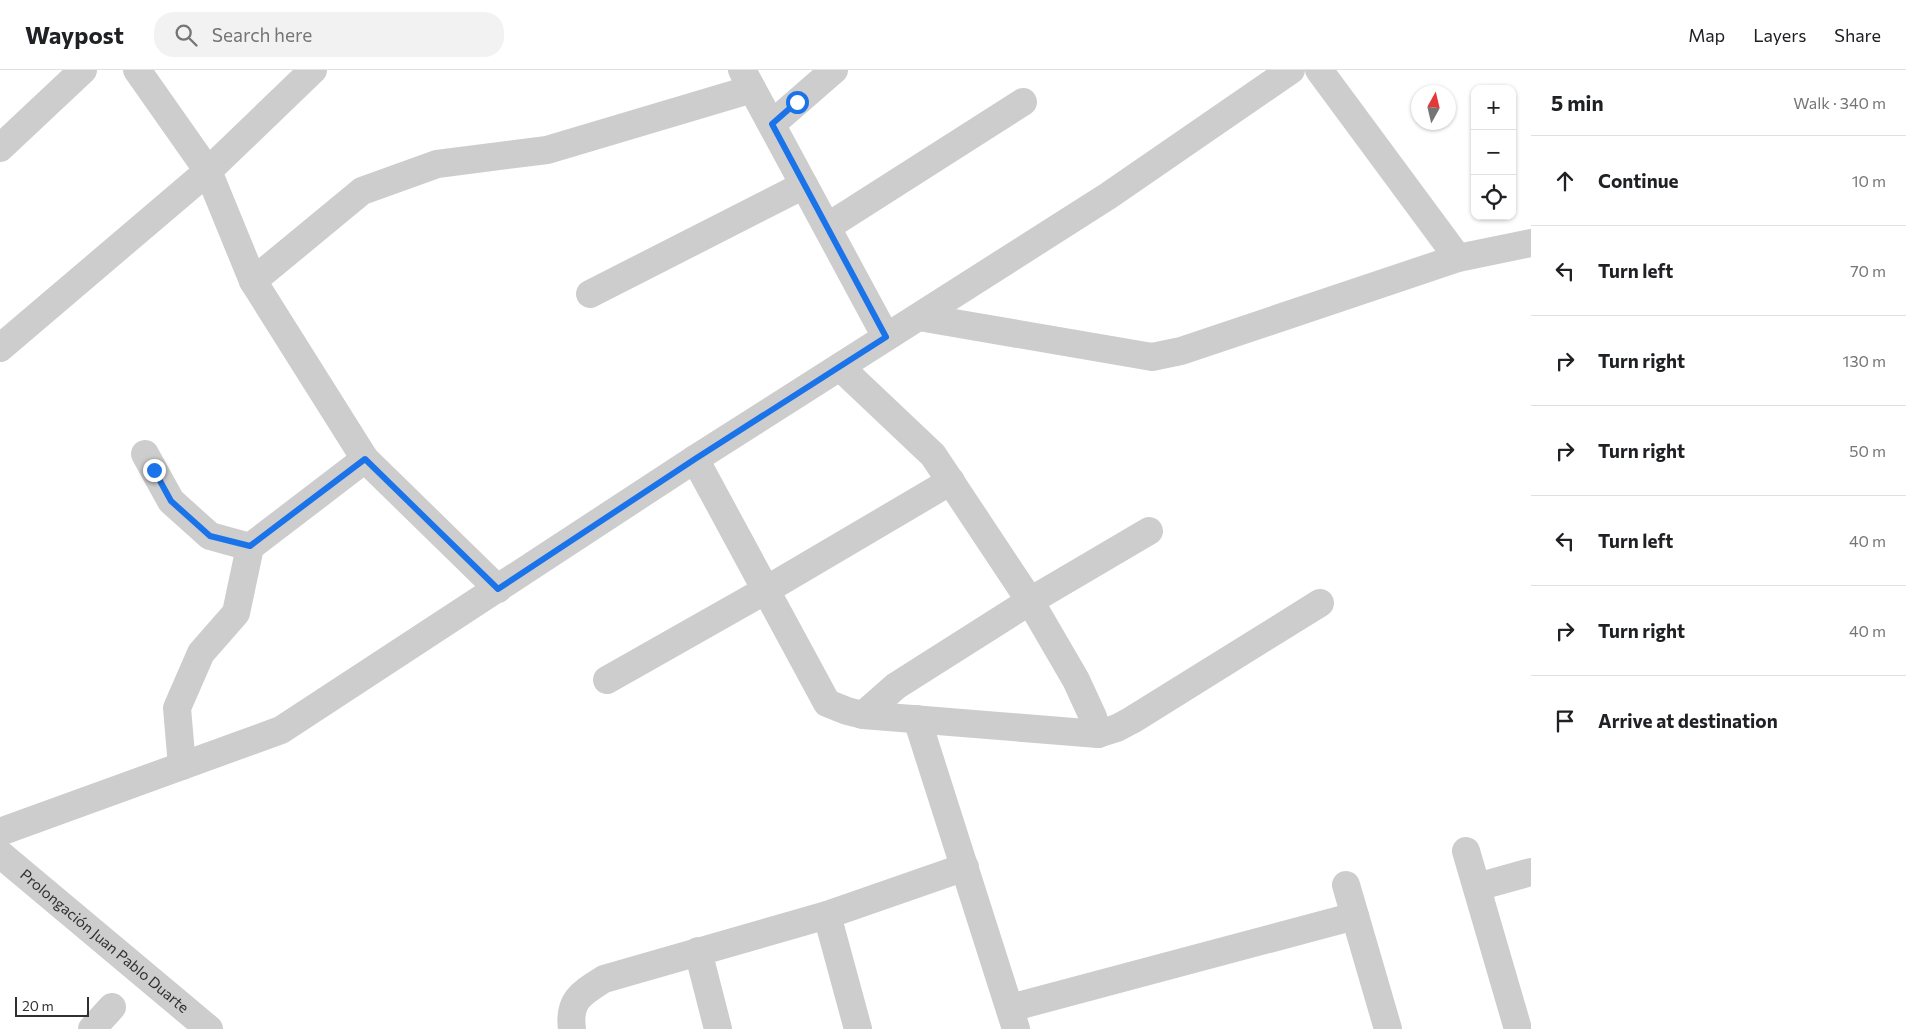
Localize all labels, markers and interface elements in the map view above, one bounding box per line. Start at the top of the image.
search box [154,12,504,57]
text: Waypost [25,20,124,49]
icon: search [172,21,200,49]
text: Search here [212,23,312,46]
text: Map [1688,24,1725,46]
text: Layers [1753,24,1806,46]
text: Share [1834,24,1881,46]
north arrow [1411,85,1456,130]
map controls [1471,85,1516,220]
button: + [1471,85,1516,130]
text: 5 min [1551,90,1604,115]
route start [786,91,809,114]
text: Walk · 340 m [1793,93,1886,112]
button: − [1471,130,1516,175]
icon: ahead [1551,167,1579,195]
text: Continue [1598,169,1678,192]
text: 10 m [1852,171,1886,190]
button: locate [1471,175,1516,220]
icon: left [1551,257,1579,285]
text: Turn left [1598,259,1673,282]
text: 70 m [1850,261,1886,280]
icon: right [1551,347,1579,375]
text: Turn right [1598,349,1685,372]
text: 130 m [1843,351,1886,370]
icon: right [1551,437,1579,465]
text: Turn right [1598,439,1685,462]
text: 50 m [1849,441,1886,460]
route end [143,459,166,482]
icon: left [1551,527,1579,555]
text: Turn left [1598,529,1673,552]
text: 40 m [1849,531,1886,550]
icon: right [1551,617,1579,645]
text: Turn right [1598,619,1685,642]
text: 40 m [1849,621,1886,640]
icon: arrive [1551,707,1579,735]
text: Arrive at destination [1598,709,1778,732]
street label: Prolongación Juan Pablo Duarte [17,865,193,1016]
scale bar [15,994,89,1017]
text: 20 m [22,997,54,1014]

